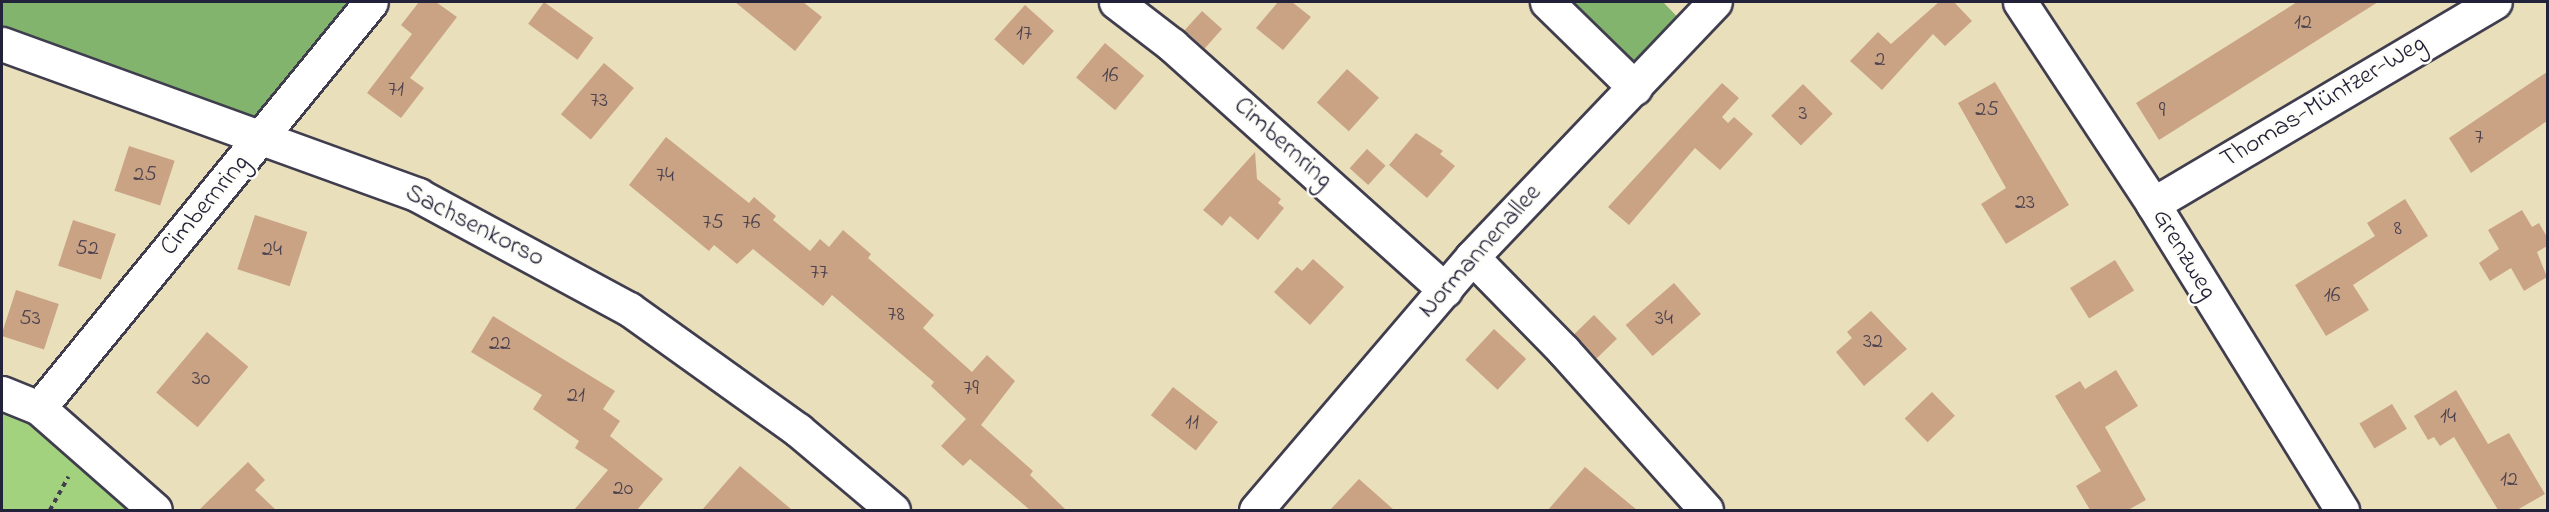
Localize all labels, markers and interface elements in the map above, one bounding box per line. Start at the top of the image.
house number: 12 [2294,11,2312,37]
house number: 17 [1016,22,1032,48]
street label: Thomas-Müntzer-Weg [2216,29,2432,177]
house number: 2 [1875,48,1885,74]
house number: 16 [1102,64,1118,90]
house number: 71 [388,78,404,104]
house number: 73 [590,89,608,115]
street label: Cimbernring [1226,91,1338,197]
house number: 25 [1975,98,1999,124]
house number: 9 [2159,99,2165,125]
house number: 3 [1798,102,1808,128]
house number: 7 [2474,126,2484,152]
street label: Cimbernring [155,149,257,263]
house number: 25 [133,163,157,189]
house number: 74 [656,164,674,190]
street label: Sachsenkorso [399,179,549,275]
street label: Normannenallee [1413,179,1549,325]
house number: 23 [2015,191,2035,217]
street label: Grenzweg [2144,204,2222,306]
house number: 75 [702,211,724,237]
house number: 76 [742,211,760,237]
house number: 8 [2394,217,2402,243]
house number: 52 [75,237,99,263]
house number: 24 [262,238,282,264]
house number: 77 [810,261,828,287]
house number: 16 [2324,284,2340,310]
house number: 78 [887,303,905,329]
house number: 53 [19,307,41,333]
house number: 34 [1655,307,1673,333]
house number: 32 [1863,330,1883,356]
house number: 22 [489,332,511,358]
house number: 30 [192,367,210,393]
house number: 79 [963,377,979,403]
house number: 21 [567,384,585,410]
house number: 14 [2440,405,2456,431]
house number: 11 [1185,411,1199,437]
house number: 12 [2500,468,2518,494]
house number: 20 [613,477,633,503]

